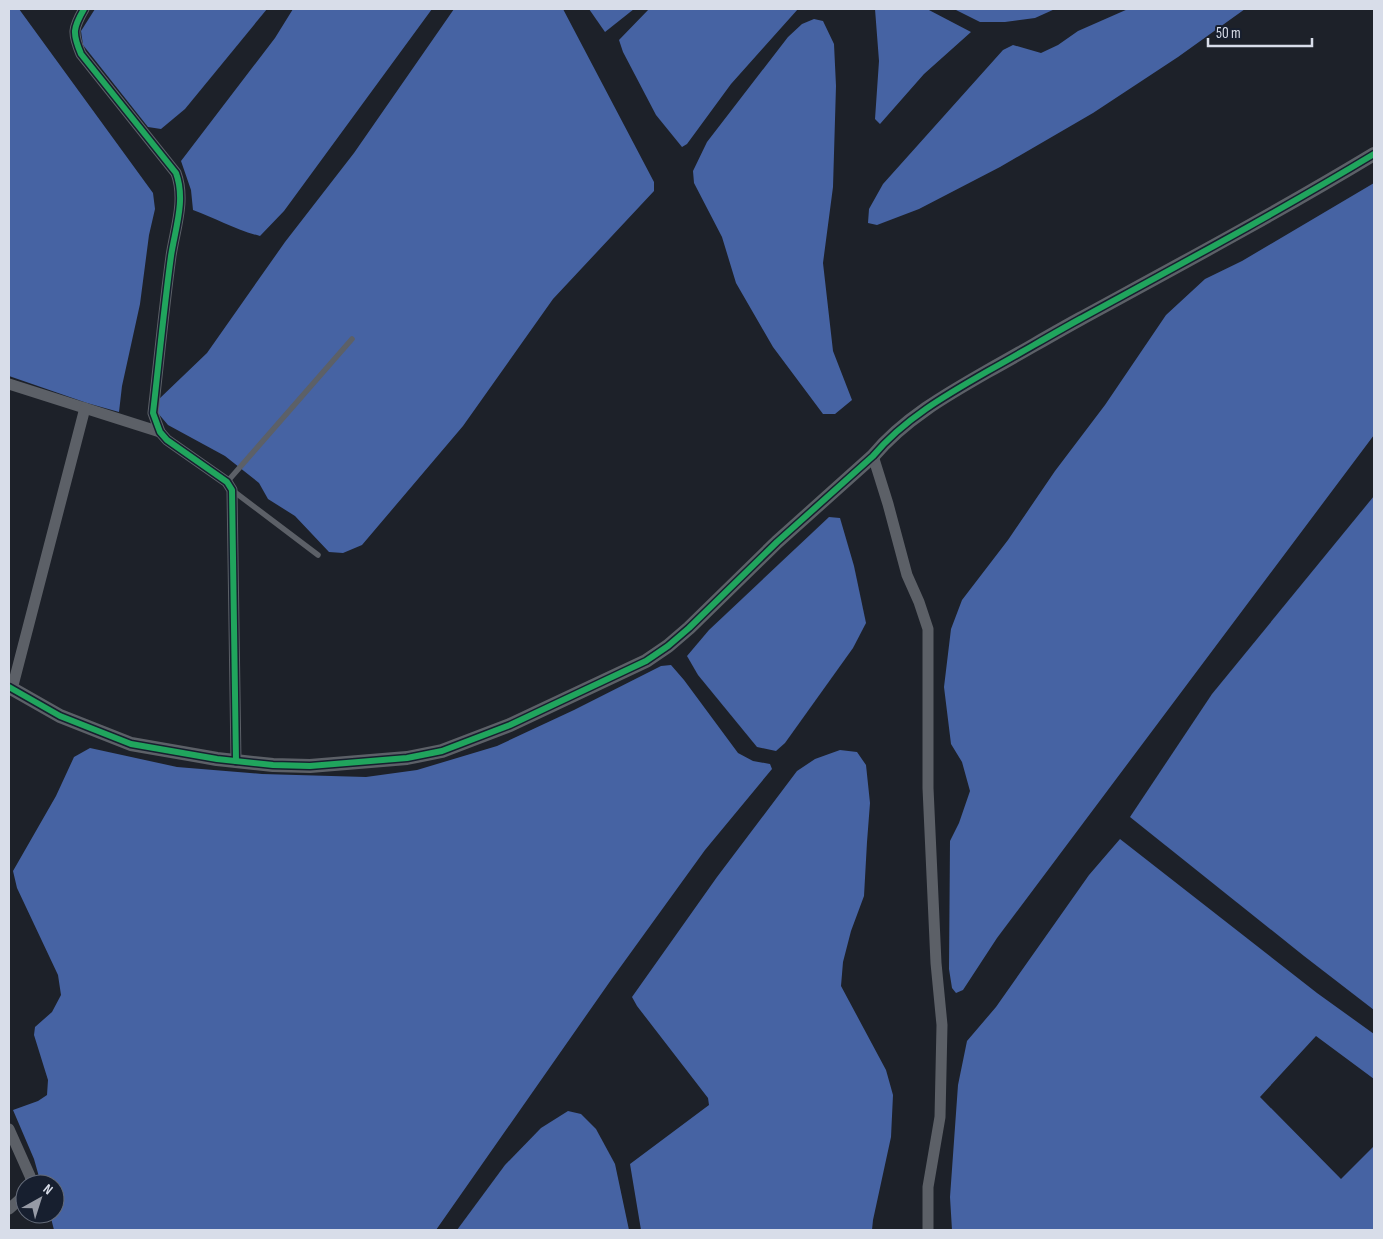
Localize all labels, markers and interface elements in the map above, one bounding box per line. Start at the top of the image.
scale bar [1208,15,1312,47]
text: 50 m [1216,24,1241,43]
north arrow [15,1174,65,1224]
text: N [40,1180,56,1198]

